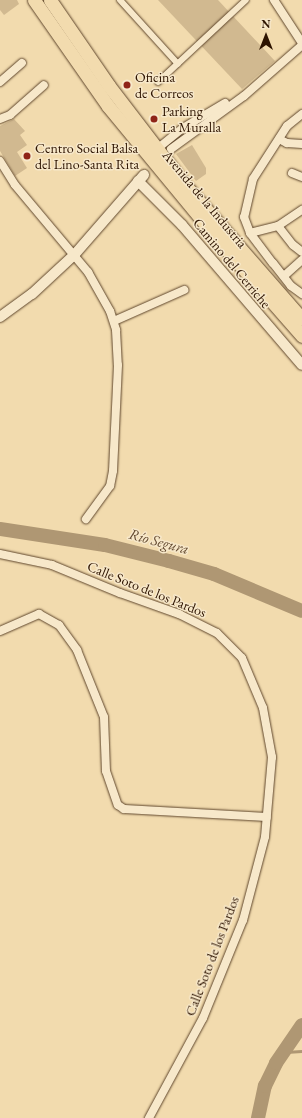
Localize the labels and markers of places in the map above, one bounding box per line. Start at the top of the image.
place label: Oficina de Correos [135,69,193,102]
marker: Oficina de Correos [122,80,132,90]
place label: Parking La Muralla [162,103,221,136]
marker: Parking La Muralla [149,114,159,124]
place label: Centro Social Balsa del Lino-Santa Rita [35,140,139,172]
marker: Centro Social Balsa del Lino-Santa Rita [22,151,32,161]

